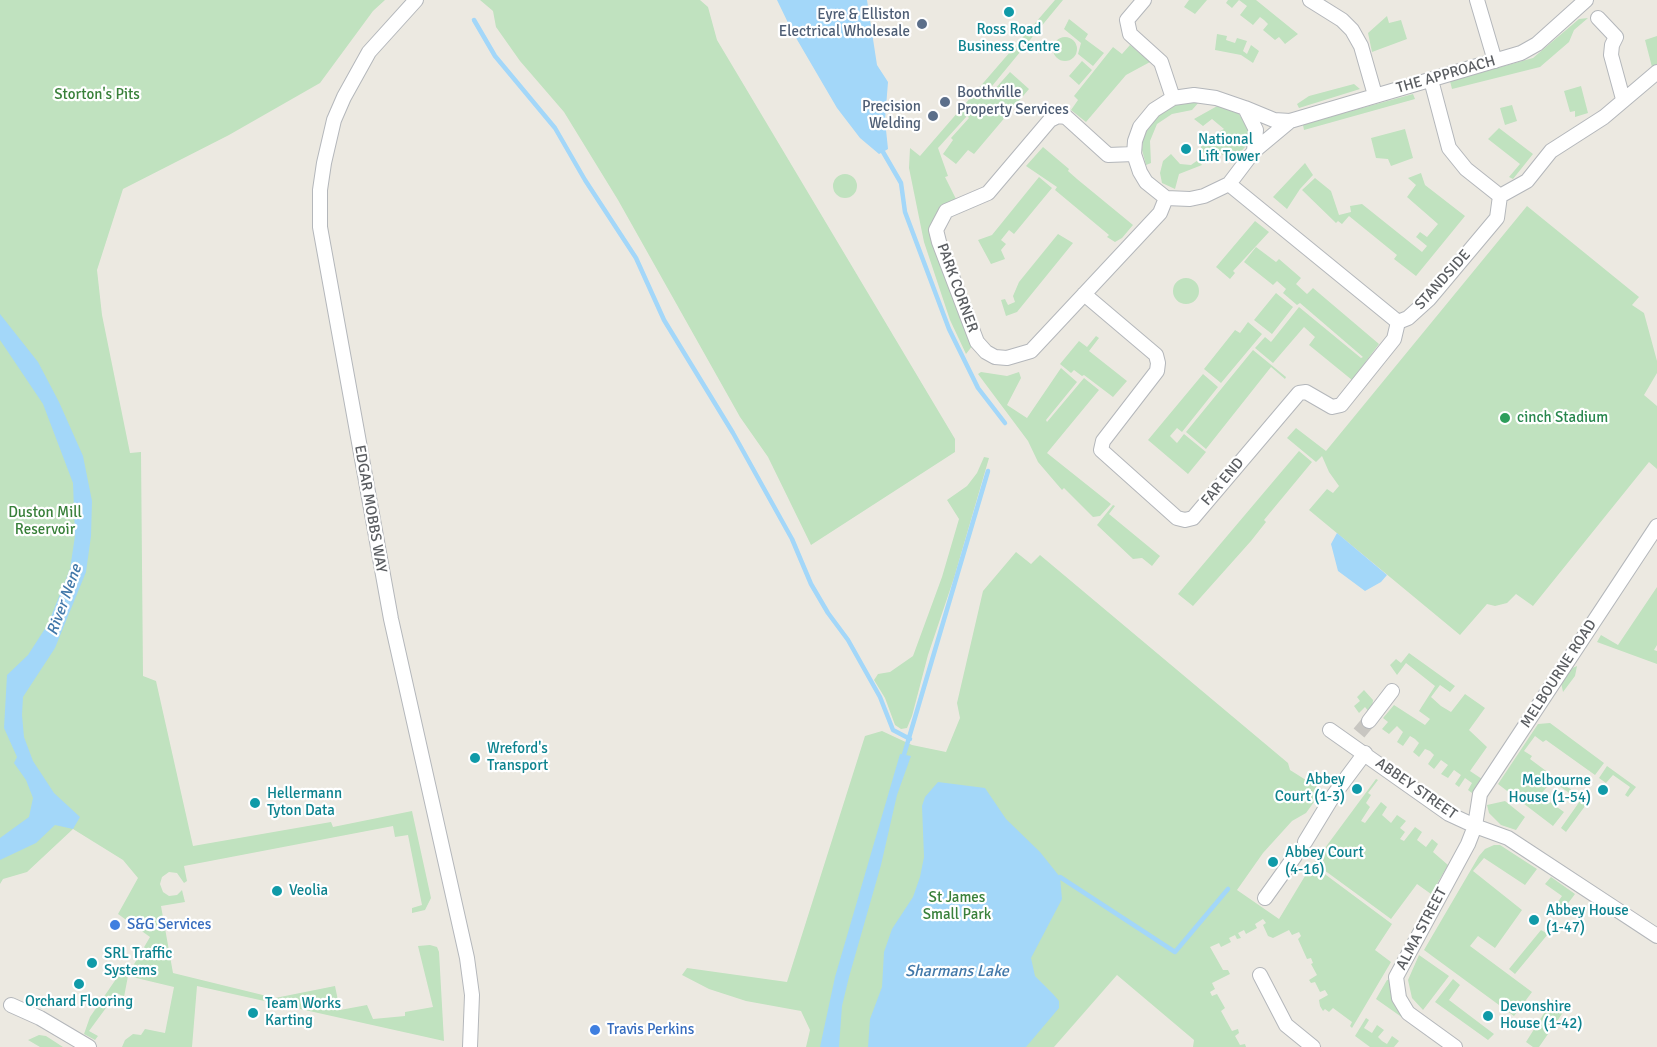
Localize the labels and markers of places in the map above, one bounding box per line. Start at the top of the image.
marker: Ross Road Business Centre [1002,5,1016,19]
place label: Eyre & Elliston Electrical Wholesale [779,6,910,41]
marker: Eyre & Elliston Electrical Wholesale [915,17,929,31]
place label: Ross Road Business Centre [958,21,1060,56]
place label: Boothville Property Services [957,84,1069,119]
marker: Boothville Property Services [938,95,952,109]
place label: Precision Welding [862,98,921,133]
marker: Precision Welding [926,109,940,123]
place label: National Lift Tower [1198,131,1260,166]
marker: National Lift Tower [1179,142,1193,156]
place label: cinch Stadium [1517,409,1608,427]
marker: cinch Stadium [1498,411,1512,425]
place label: Wreford's Transport [487,740,548,775]
marker: Wreford's Transport [468,751,482,765]
place label: Abbey Court (1-3) [1275,771,1345,806]
place label: Melbourne House (1-54) [1509,772,1591,807]
marker: Abbey Court (1-3) [1350,782,1364,796]
marker: Melbourne House (1-54) [1596,783,1610,797]
place label: Hellermann Tyton Data [267,785,342,820]
marker: Hellermann Tyton Data [248,796,262,810]
place label: Abbey Court (4-16) [1285,844,1364,879]
marker: Abbey Court (4-16) [1266,855,1280,869]
place label: Veolia [289,882,328,900]
marker: Veolia [270,884,284,898]
place label: Abbey House (1-47) [1546,902,1629,937]
marker: Abbey House (1-47) [1527,913,1541,927]
place label: S&G Services [127,916,211,934]
marker: S&G Services [108,918,122,932]
place label: SRL Traffic Systems [104,945,172,980]
marker: SRL Traffic Systems [85,956,99,970]
marker: Orchard Flooring [72,977,86,991]
place label: Orchard Flooring [25,993,133,1011]
place label: Team Works Karting [265,995,341,1030]
place label: Devonshire House (1-42) [1500,998,1582,1033]
marker: Team Works Karting [246,1006,260,1020]
marker: Devonshire House (1-42) [1481,1009,1495,1023]
place label: Travis Perkins [607,1021,694,1039]
marker: Travis Perkins [588,1023,602,1037]

